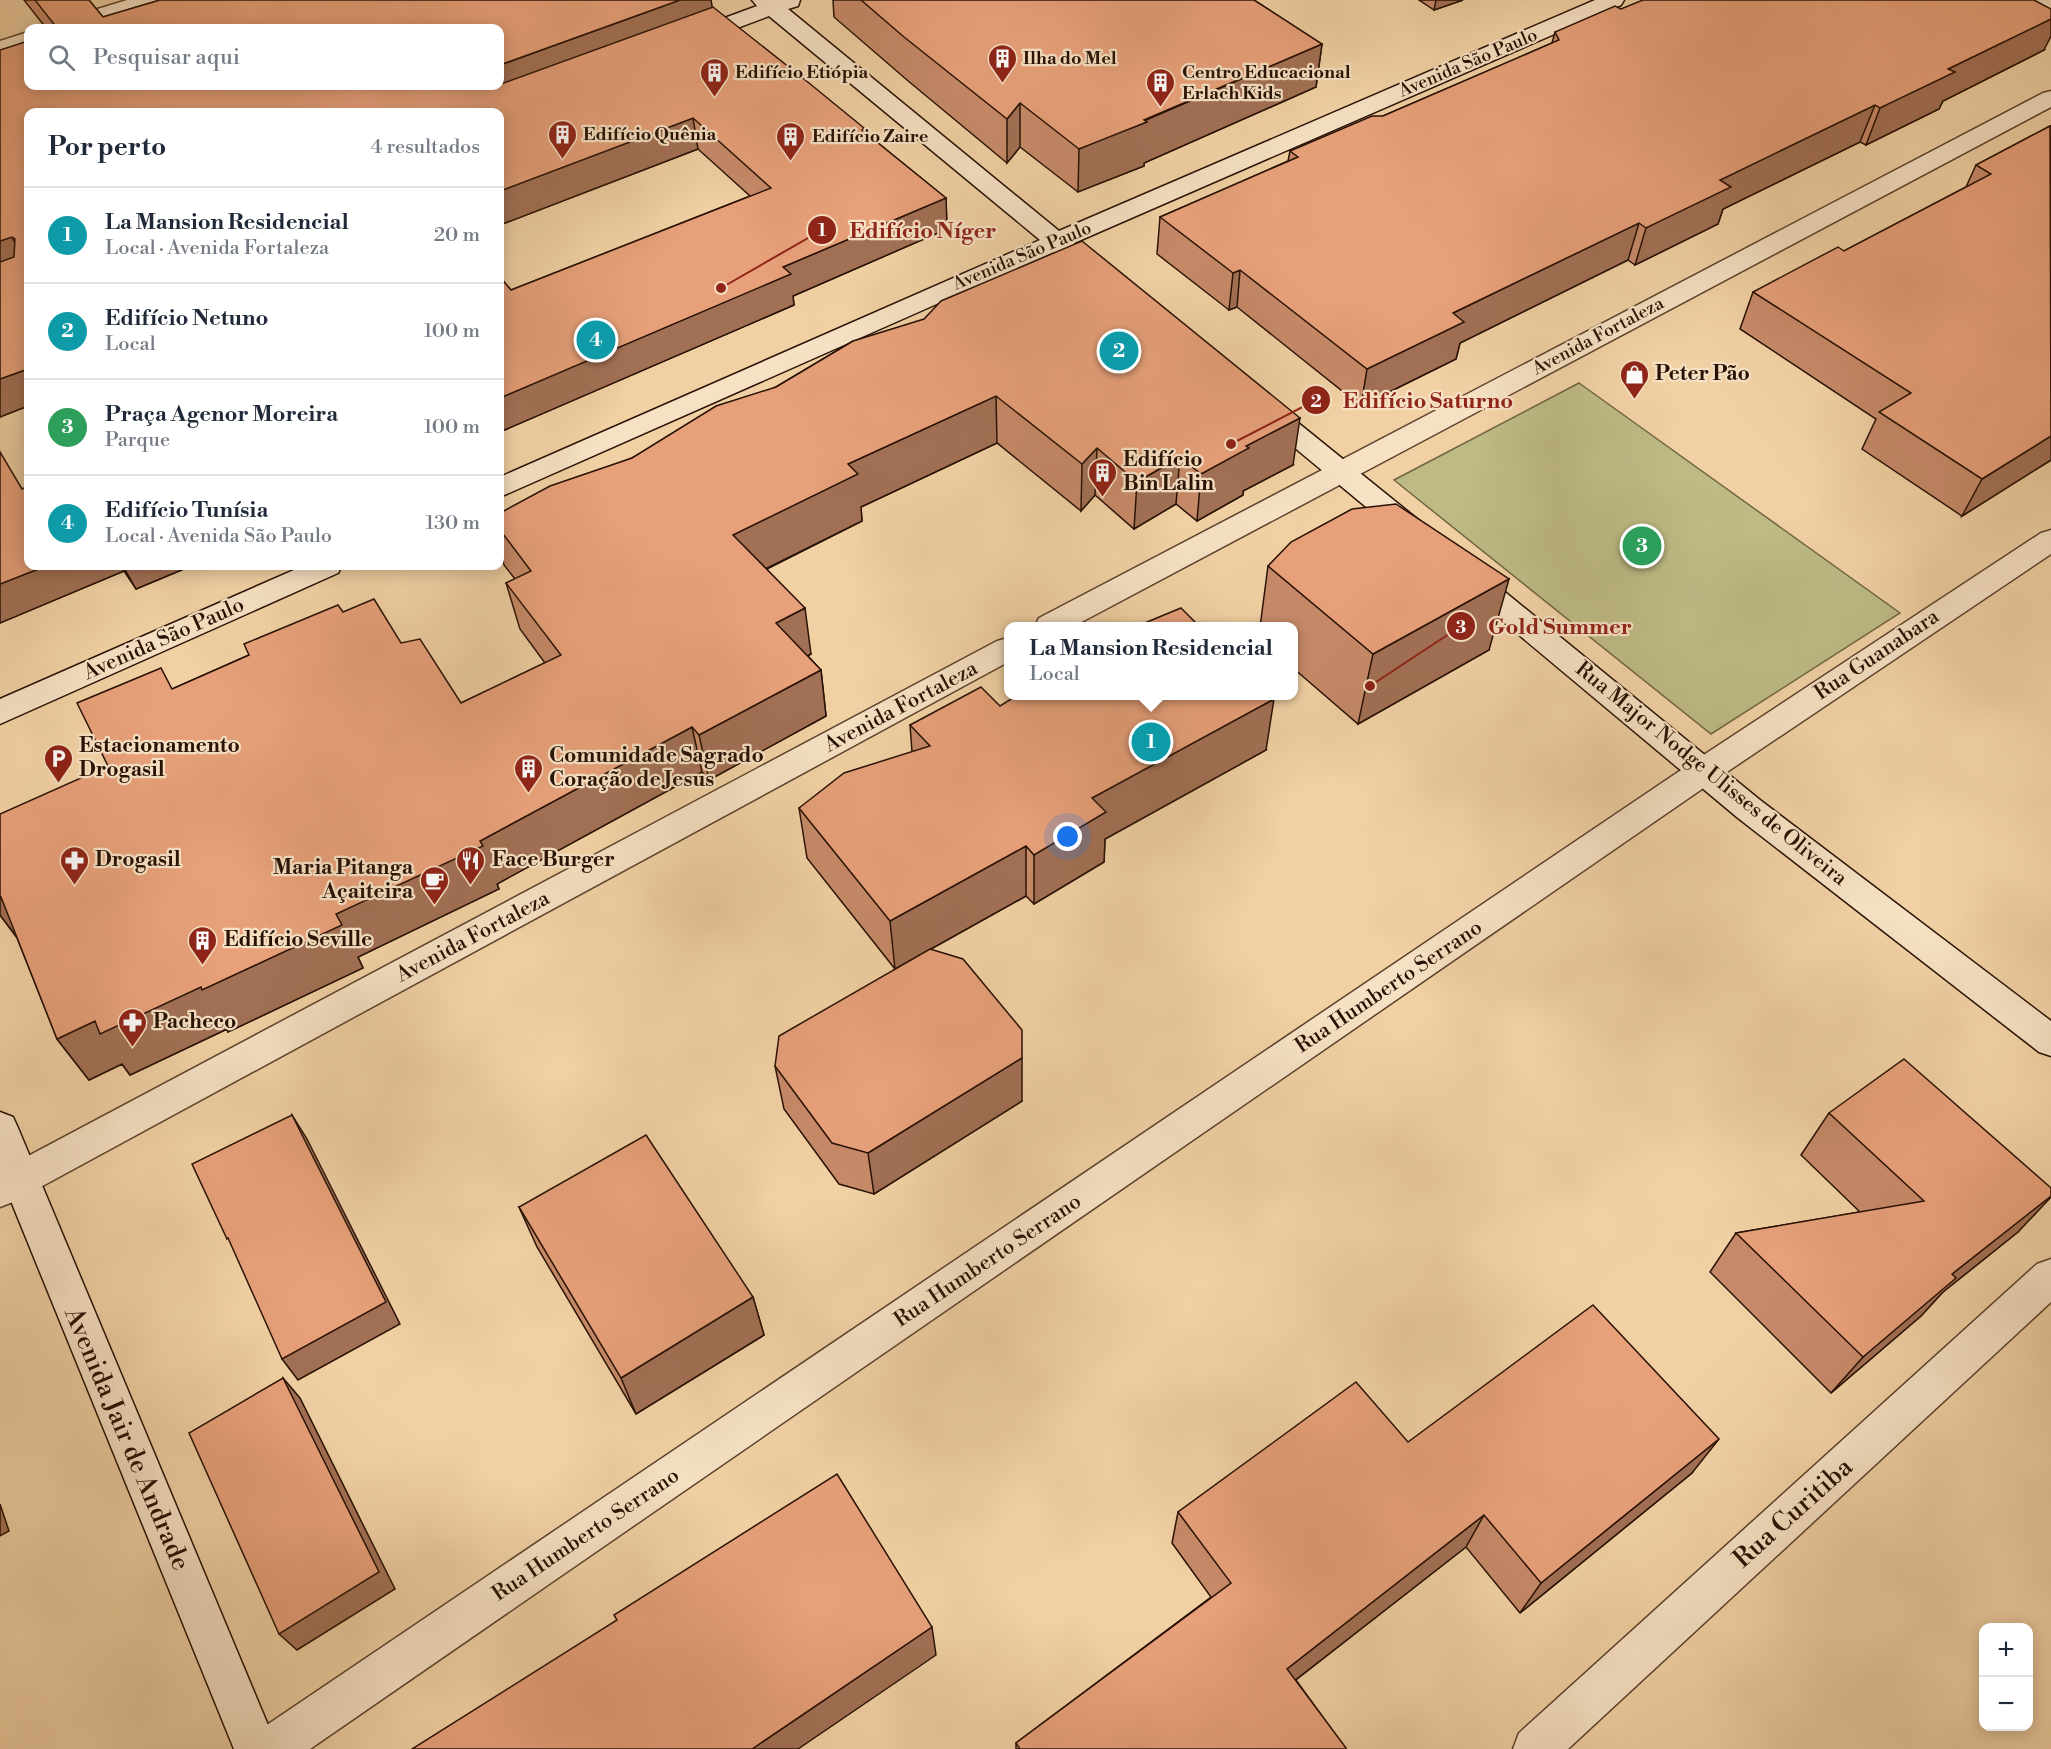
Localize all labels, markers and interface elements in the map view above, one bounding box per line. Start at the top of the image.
street label: Avenida São Paulo [1394,23,1541,103]
search box [24,24,504,90]
icon: search [45,41,78,74]
building icon: Ilha do Mel [986,42,1018,84]
text: Pesquisar aqui [93,44,240,71]
place label: Ilha do Mel [1023,47,1117,70]
building icon: Edifício Etiópia [698,56,730,98]
place label: Edifício Etiópia [735,61,869,84]
place label: Centro Educacional Erlach Kids [1182,61,1351,105]
building icon: Centro Educacional Erlach Kids [1145,66,1177,108]
building icon: Edifício Quênia [546,118,578,160]
building icon: Edifício Zaire [775,120,807,162]
place label: Edifício Quênia [583,123,716,146]
place label: Edifício Zaire [812,125,929,148]
text: Por perto [48,131,166,163]
text: 4 resultados [370,135,480,160]
text: La Mansion Residencial [105,209,349,236]
callout: Edifício Níger [807,210,1008,250]
street label: Avenida São Paulo [948,216,1095,296]
text: Edifício Níger [850,218,996,245]
text: 1 [818,219,827,242]
text: 1 [63,223,72,248]
text: 20 m [434,223,480,248]
text: Local · Avenida Fortaleza [105,236,329,261]
street label: Avenida Fortaleza [1527,291,1669,381]
text: Edifício Netuno [105,305,269,332]
pin: 4 [576,318,616,362]
text: 2 [61,319,74,344]
text: 100 m [424,319,480,344]
pin: 2 [1100,328,1138,374]
text: Local [105,332,156,357]
shop icon: Peter Pão [1618,358,1650,400]
place label: Peter Pão [1655,361,1750,387]
callout: Edifício Saturno [1301,380,1525,420]
text: Edifício Saturno [1343,388,1513,415]
text: 2 [1310,390,1322,413]
text: Praça Agenor Moreira [105,401,338,428]
text: 3 [61,415,74,440]
text: 100 m [424,415,480,440]
text: Parque [105,428,170,453]
place label: Edifício Bin Lalin [1123,447,1214,497]
building icon: Edifício Bin Lalin [1086,456,1118,498]
text: Edifício Tunísia [105,497,268,524]
text: 4 [61,511,74,536]
text: 130 m [425,511,480,536]
text: Local · Avenida São Paulo [105,524,332,549]
pin: 3 [1622,524,1662,568]
street label: Avenida São Paulo [79,592,248,686]
street label: Rua Guanabara [1810,604,1945,706]
callout: Gold Summer [1446,606,1644,646]
text: Gold Summer [1488,614,1632,641]
text: 3 [1456,616,1467,639]
popup [1004,622,1298,700]
text: La Mansion Residencial [1029,635,1273,662]
street label: Avenida Fortaleza [819,655,983,759]
street label: Rua Major Nodge Ulisses de Oliveira [1570,656,1852,892]
text: Local [1029,662,1080,687]
pin: 1 [1132,720,1170,764]
place label: Estacionamento Drogasil [79,733,240,783]
parking icon: Estacionamento Drogasil [42,742,74,784]
place label: Comunidade Sagrado Coração de Jesus [549,743,764,793]
building icon: Comunidade Sagrado Coração de Jesus [512,752,544,794]
your location [1053,822,1082,851]
pharmacy icon: Drogasil [58,844,90,886]
restaurant icon: Face Burger [455,844,487,886]
place label: Drogasil [95,847,181,873]
place label: Face Burger [492,847,615,873]
place label: Maria Pitanga Açaiteira [273,855,414,905]
cafe icon: Maria Pitanga Açaiteira [418,864,450,906]
street label: Avenida Fortaleza [391,885,555,989]
street label: Rua Humberto Serrano [1290,915,1488,1059]
building icon: Edifício Seville [187,924,219,966]
place label: Edifício Seville [224,927,372,953]
pharmacy icon: Pacheco [116,1006,148,1048]
place label: Pacheco [153,1009,236,1035]
street label: Rua Humberto Serrano [889,1189,1087,1333]
street label: Avenida Jair de Andrade [57,1302,197,1575]
street label: Rua Curitiba [1727,1450,1860,1575]
street label: Rua Humberto Serrano [487,1463,685,1607]
map controls [1979,1623,2033,1731]
button: + [1979,1623,2033,1677]
button: − [1979,1677,2033,1731]

